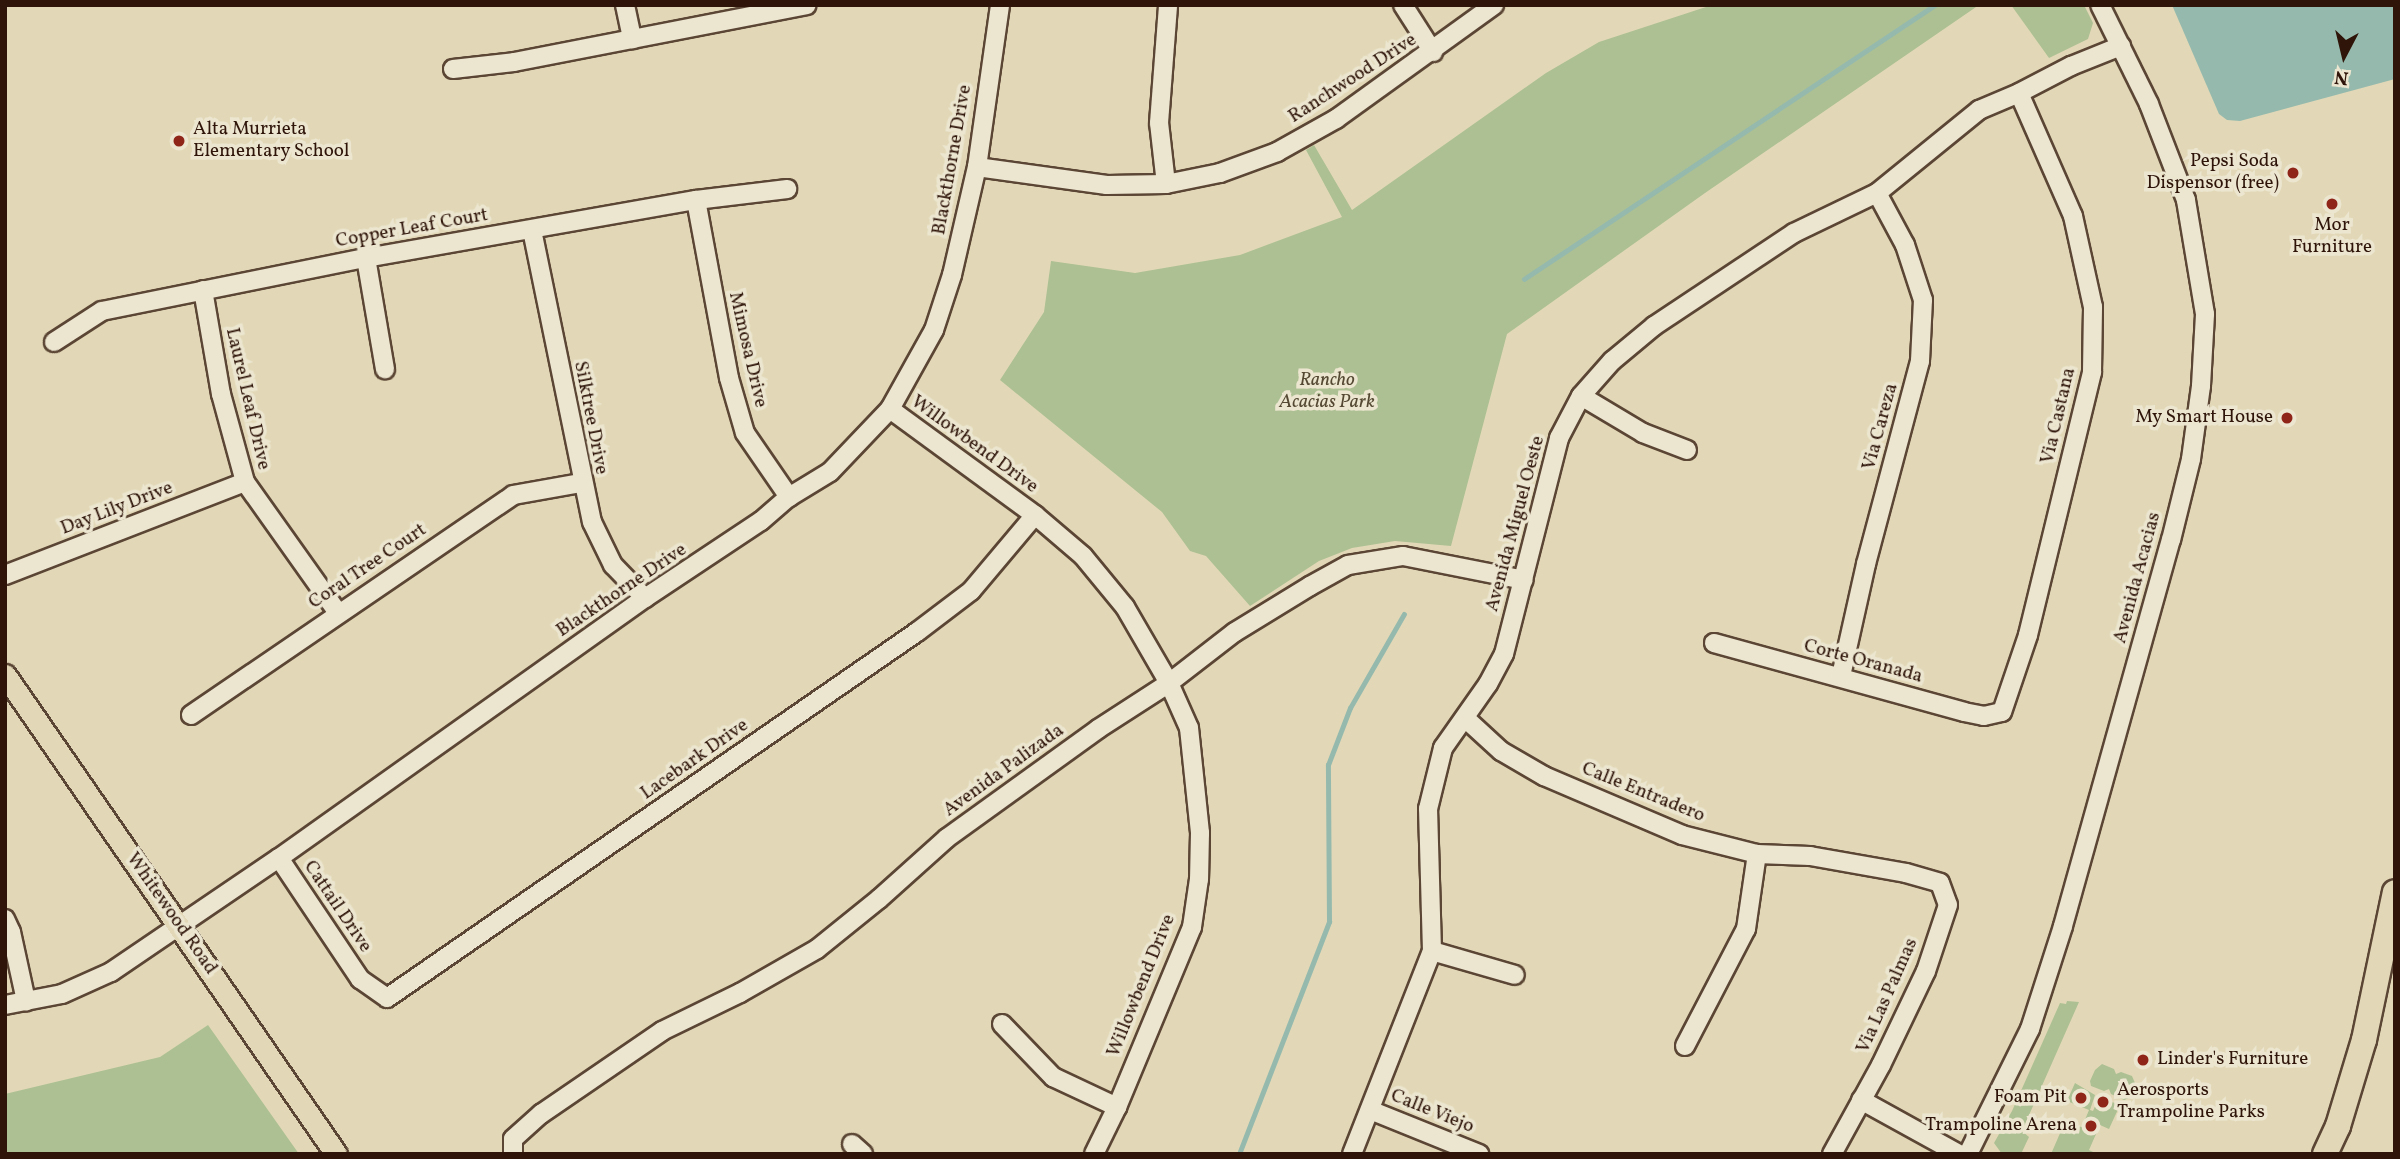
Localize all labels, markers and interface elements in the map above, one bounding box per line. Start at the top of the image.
north arrow [2309,21,2379,91]
street label: Ranchwood Drive [1285,29,1421,129]
text: N [2333,63,2350,91]
street label: Blackthorne Drive [929,83,977,237]
place label: Alta Murrieta Elementary School [193,119,350,163]
marker: Alta Murrieta Elementary School [171,133,187,149]
place label: Pepsi Soda Dispensor (free) [2147,151,2279,195]
marker: Pepsi Soda Dispensor (free) [2285,165,2301,181]
marker: Mor Furniture [2324,196,2340,212]
street label: Copper Leaf Court [335,205,489,253]
place label: Mor Furniture [2292,215,2372,259]
street label: Mimosa Drive [723,290,771,410]
street label: Laurel Leaf Drive [220,327,274,471]
street label: Silktree Drive [568,359,612,477]
street label: Via Castana [2037,366,2081,466]
park label: Rancho Acacias Park [1279,370,1375,414]
street label: Via Careza [1858,381,1904,473]
street label: Willowbend Drive [906,391,1042,499]
place label: My Smart House [2135,407,2273,429]
marker: My Smart House [2279,410,2295,426]
street label: Avenida Miguel Oeste [1482,434,1550,614]
street label: Day Lily Drive [57,477,177,541]
street label: Avenida Acacias [2110,510,2166,646]
street label: Coral Tree Court [305,519,431,615]
street label: Blackthorne Drive [553,539,691,643]
street label: Corte Oranada [1801,635,1925,689]
street label: Lacebark Drive [637,715,753,805]
street label: Avenida Palizada [939,720,1069,822]
street label: Calle Entradero [1578,758,1708,828]
street label: Whitewood Road [121,849,221,979]
street label: Cattail Drive [298,857,376,957]
street label: Willowbend Drive [1103,911,1181,1061]
street label: Via Las Palmas [1852,935,1924,1057]
place label: Linder's Furniture [2157,1049,2308,1071]
marker: Linder's Furniture [2135,1052,2151,1068]
place label: Aerosports Trampoline Parks [2117,1080,2265,1124]
street label: Calle Viejo [1387,1085,1477,1139]
place label: Foam Pit [1994,1087,2067,1109]
marker: Foam Pit [2073,1090,2089,1106]
marker: Aerosports Trampoline Parks [2095,1094,2111,1110]
place label: Trampoline Arena [1925,1115,2077,1137]
marker: Trampoline Arena [2083,1118,2099,1134]

